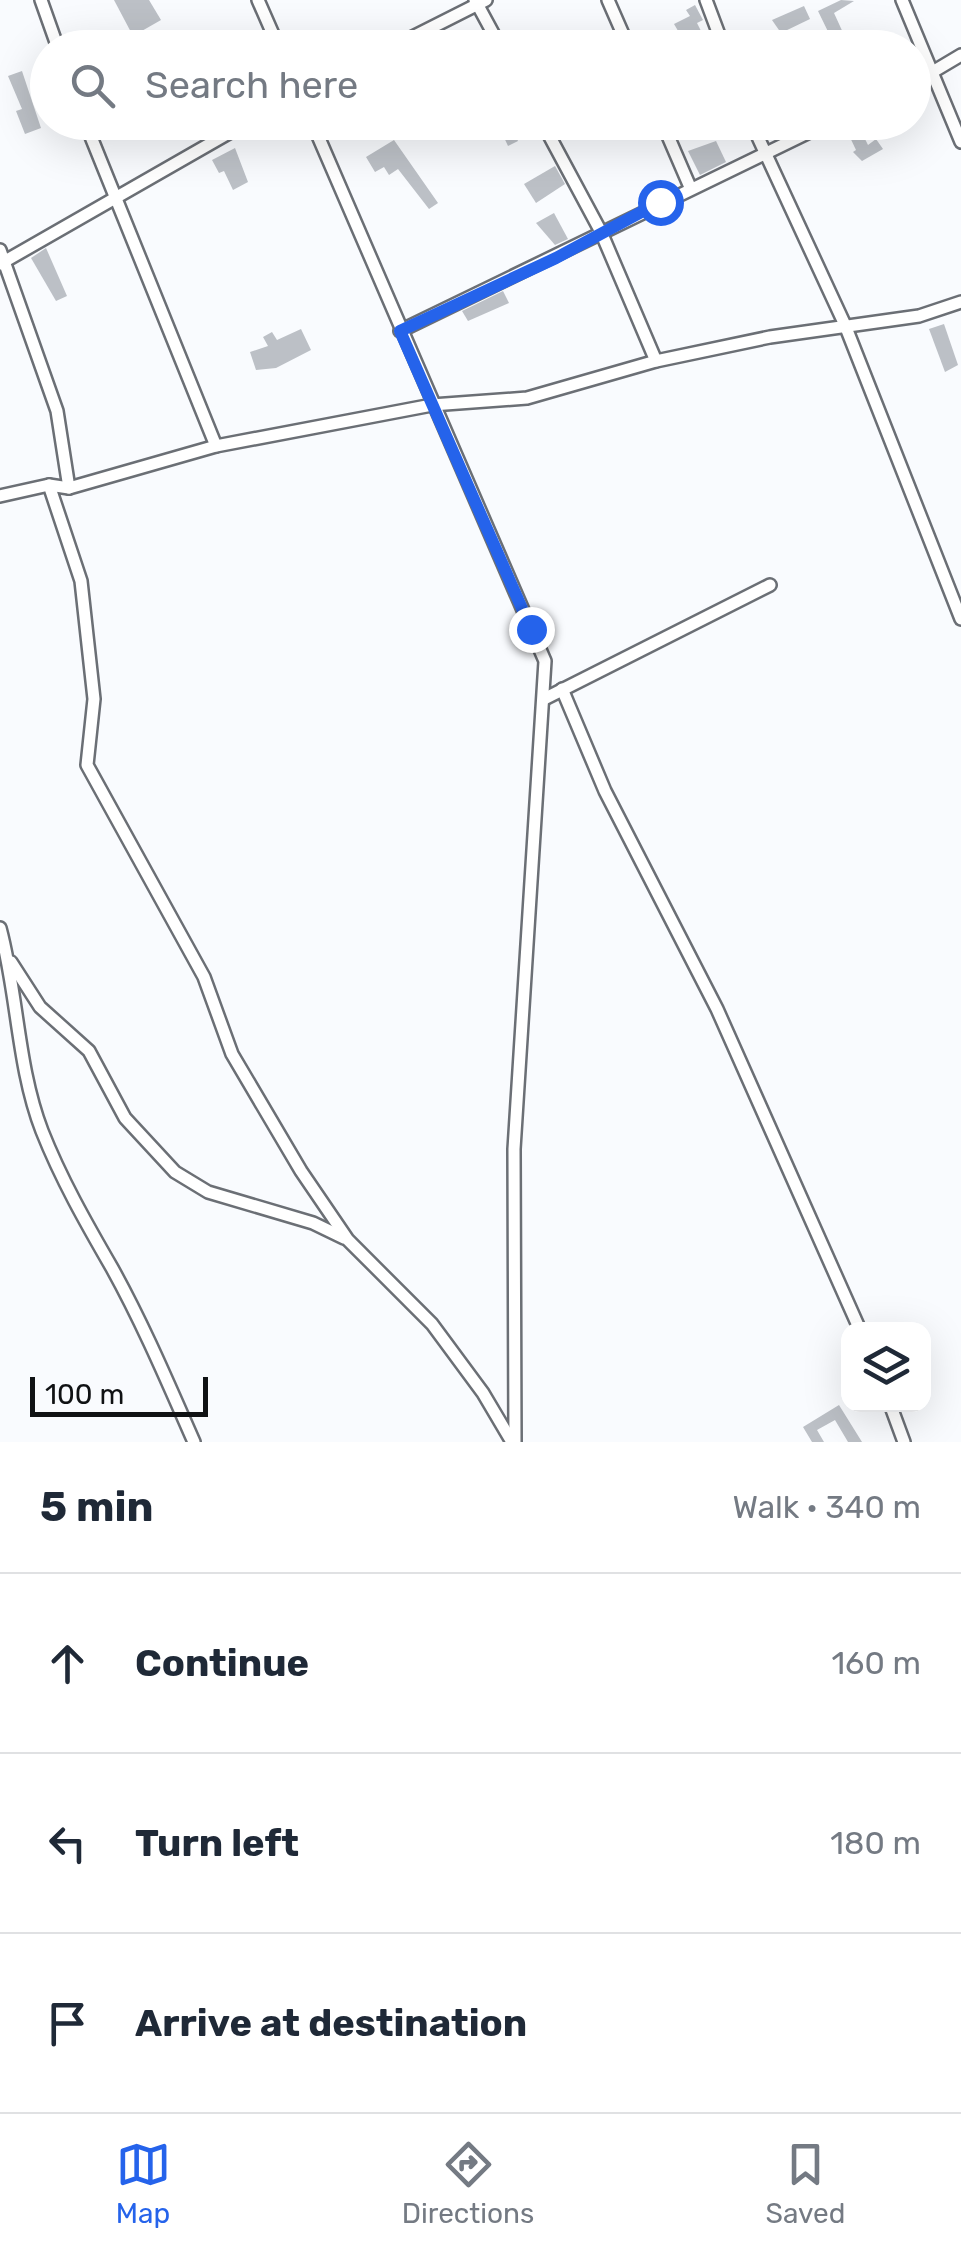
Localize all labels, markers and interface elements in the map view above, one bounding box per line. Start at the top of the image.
search box [30,30,931,140]
icon: search [65,58,120,113]
text: Search here [145,62,358,108]
route start [638,180,684,226]
route end [509,607,555,653]
map controls [841,1322,931,1412]
button: layers [841,1322,931,1412]
scale bar [30,1372,208,1416]
text: 100 m [45,1378,124,1411]
text: 5 min [40,1482,154,1532]
text: Walk · 340 m [732,1488,921,1526]
icon: ahead [40,1636,95,1691]
text: Continue [135,1640,309,1686]
text: 160 m [831,1644,921,1682]
icon: left [40,1816,95,1871]
text: Turn left [135,1820,299,1866]
text: 180 m [830,1824,921,1862]
icon: arrive [40,1996,95,2051]
text: Arrive at destination [135,2000,527,2046]
tab: Map [116,2137,171,2230]
tab: Directions [402,2137,534,2230]
tab: Saved [765,2137,845,2230]

